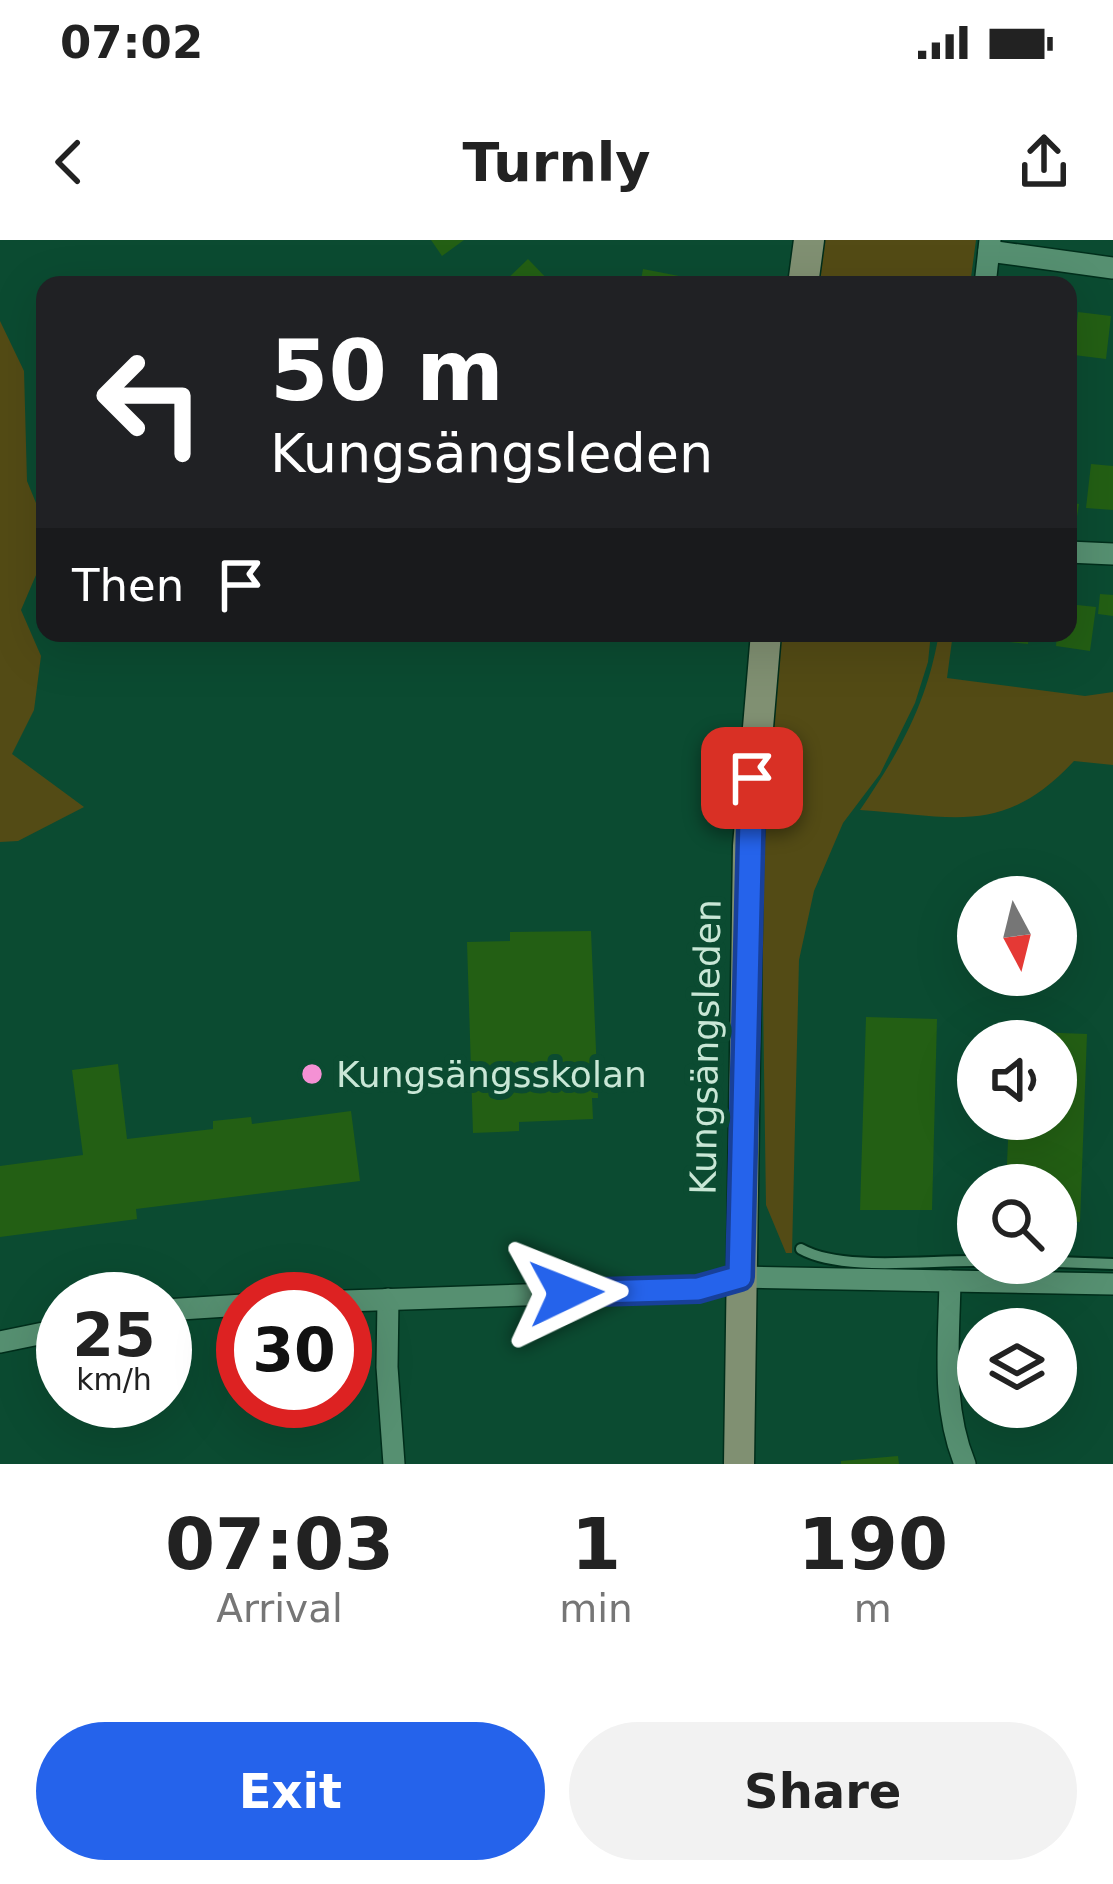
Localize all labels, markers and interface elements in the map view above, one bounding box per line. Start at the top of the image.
text: 07:02 [60,16,203,69]
icon: back [36,129,102,195]
icon: share [1011,129,1077,195]
text: Turnly [462,131,651,194]
text: 50 m [270,322,504,420]
icon: left [72,324,228,480]
text: Kungsängsleden [270,422,713,485]
icon: arrive [208,552,274,618]
text: Then [72,559,184,612]
pin [701,727,803,829]
icon: arrive [719,745,785,811]
north arrow [957,876,1077,996]
map controls [957,876,1077,1428]
street label: Kungsängsleden [682,899,729,1195]
button: sound [957,1020,1077,1140]
place label: Kungsängsskolan [336,1054,647,1095]
marker: Kungsängsskolan [299,1061,325,1087]
button: search [957,1164,1077,1284]
position arrow [503,1230,629,1356]
speed limit sign: 30 [216,1272,372,1428]
text: 25 [72,1300,156,1370]
button: layers [957,1308,1077,1428]
text: km/h [76,1362,152,1397]
text: 07:03 [165,1502,394,1586]
text: 1 [571,1502,621,1586]
text: 190 [798,1502,948,1586]
text: Arrival [216,1586,343,1631]
text: min [559,1586,633,1631]
text: m [854,1586,892,1631]
button: Exit [36,1722,545,1860]
button: Share [569,1722,1077,1860]

